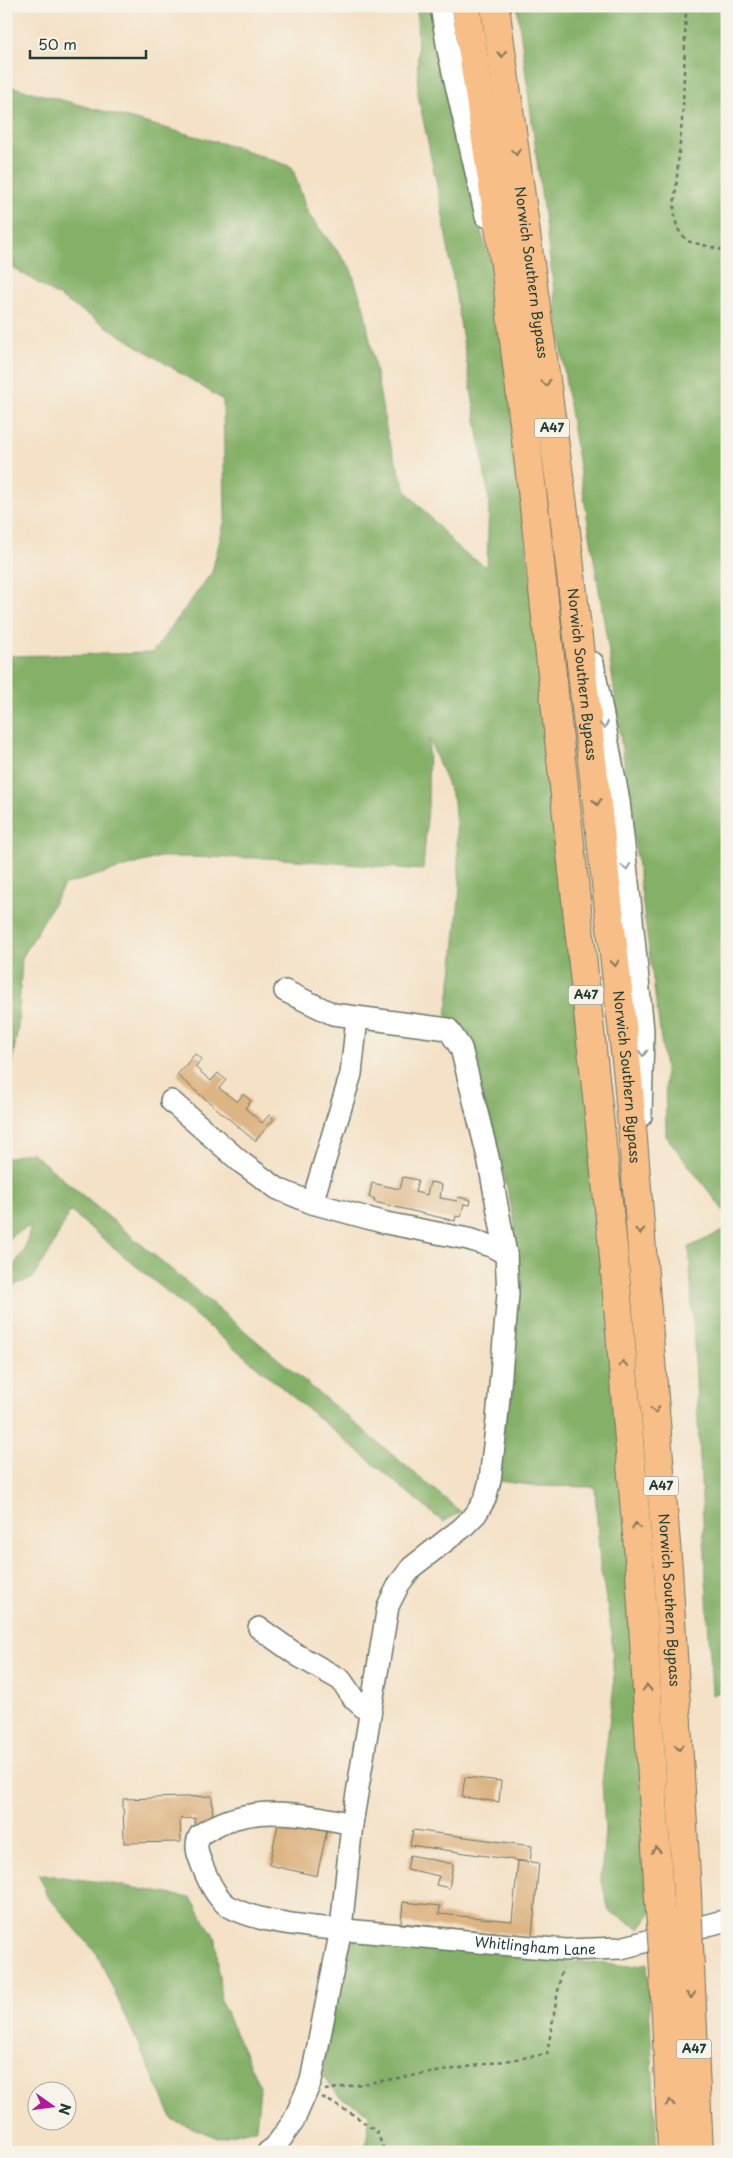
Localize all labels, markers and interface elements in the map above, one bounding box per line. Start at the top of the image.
scale bar [30,28,146,60]
text: 50 m [38,32,77,55]
one-way arrow [496,51,507,59]
one-way arrow [510,148,521,156]
street label: Norwich Southern Bypass [510,185,554,360]
one-way arrow [541,378,551,387]
road number: A47 [534,418,570,438]
street label: Norwich Southern Bypass [563,587,603,762]
one-way arrow [598,721,609,729]
one-way arrow [591,798,602,806]
one-way arrow [620,863,631,871]
one-way arrow [609,959,620,967]
road number: A47 [568,986,604,1004]
street label: Norwich Southern Bypass [608,989,646,1164]
one-way arrow [638,1050,648,1058]
one-way arrow [634,1227,645,1235]
one-way arrow [617,1360,628,1368]
one-way arrow [650,1407,661,1415]
road number: A47 [644,1476,678,1495]
street label: Norwich Southern Bypass [654,1513,686,1688]
one-way arrow [631,1522,642,1530]
one-way arrow [641,1684,652,1692]
one-way arrow [673,1743,684,1751]
one-way arrow [651,1846,662,1854]
street label: Whitlingham Lane [474,1931,596,1960]
one-way arrow [686,1992,697,2000]
road number: A47 [676,2040,712,2058]
north arrow [28,2080,78,2130]
one-way arrow [665,2099,675,2106]
text: N [54,2101,77,2117]

